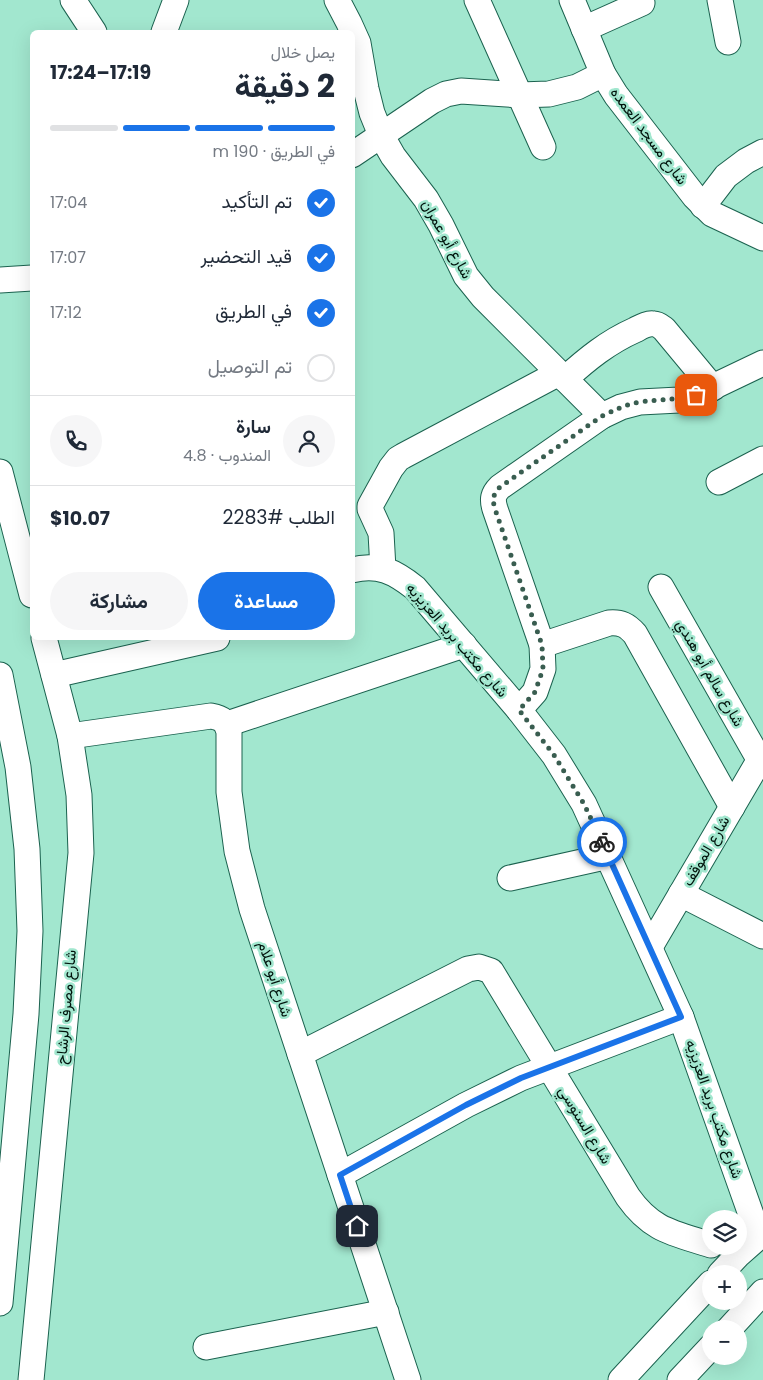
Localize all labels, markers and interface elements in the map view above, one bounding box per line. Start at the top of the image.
text: يصل خلال [271,41,335,64]
text: 17:19–17:24 [50,59,151,86]
text: 2 دقيقة [234,63,335,108]
street label: شارع مسجد العمده [605,83,693,189]
text: في الطريق · 190 m [212,140,335,163]
text: تم التأكيد [222,188,292,215]
icon: check [307,189,335,217]
text: 17:04 [50,191,87,214]
street label: شارع أبو عمران [416,195,478,283]
text: قيد التحضير [200,243,292,270]
icon: check [307,244,335,272]
text: 17:07 [50,246,86,269]
text: في الطريق [215,298,292,325]
icon: check [307,299,335,327]
text: 17:12 [50,301,82,324]
text: تم التوصيل [208,353,292,380]
pin [675,374,717,416]
icon: bag [682,381,710,409]
text: سارة [236,413,271,440]
button: phone [50,415,102,467]
button: person [283,415,335,467]
text: المندوب · 4.8 [183,444,271,467]
text: الطلب #2283 [223,504,335,531]
text: $10.07 [50,505,110,532]
button: مشاركة [50,572,188,630]
button: مساعدة [198,572,335,630]
street label: شارع مكتب بريد العزيزيه [401,578,513,702]
street label: شارع سالم أبو هندي [669,615,750,732]
street label: شارع الموقف [677,812,735,890]
courier [577,817,627,867]
icon: bike [588,828,616,856]
street label: شارع أبو علام [252,938,298,1020]
street label: شارع مصرف الرشاح [50,949,82,1065]
street label: شارع مكتب بريد العزيزيه [680,1037,748,1182]
street label: شارع السنوسي [551,1082,617,1170]
pin [336,1205,378,1247]
map controls [702,1210,747,1365]
button: layers [702,1210,747,1255]
icon: home [343,1212,371,1240]
button: + [702,1265,747,1310]
button: − [702,1320,747,1365]

